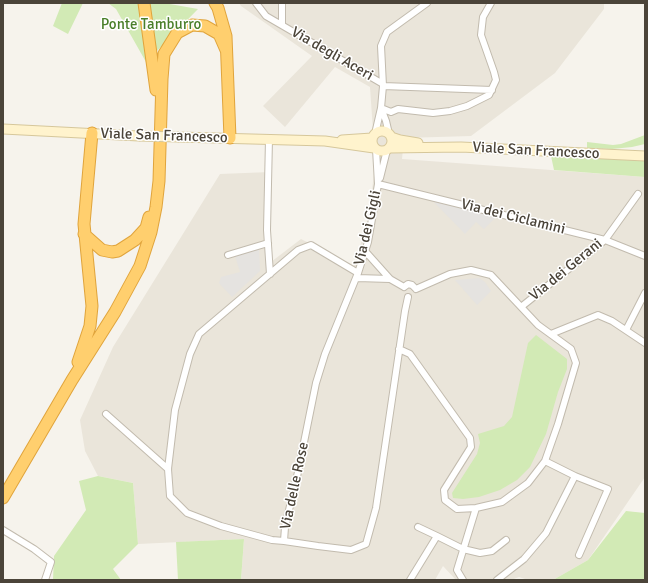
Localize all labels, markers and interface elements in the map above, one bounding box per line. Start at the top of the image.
park label: Ponte Tamburro [101,16,201,34]
street label: Via degli Aceri [288,23,376,85]
street label: Viale San Francesco [100,125,228,147]
street label: Viale San Francesco [472,139,600,163]
street label: Via dei Gigli [351,189,385,267]
street label: Via dei Ciclamini [459,195,567,239]
street label: Via dei Gerani [526,235,606,305]
street label: Via delle Rose [277,441,313,531]

